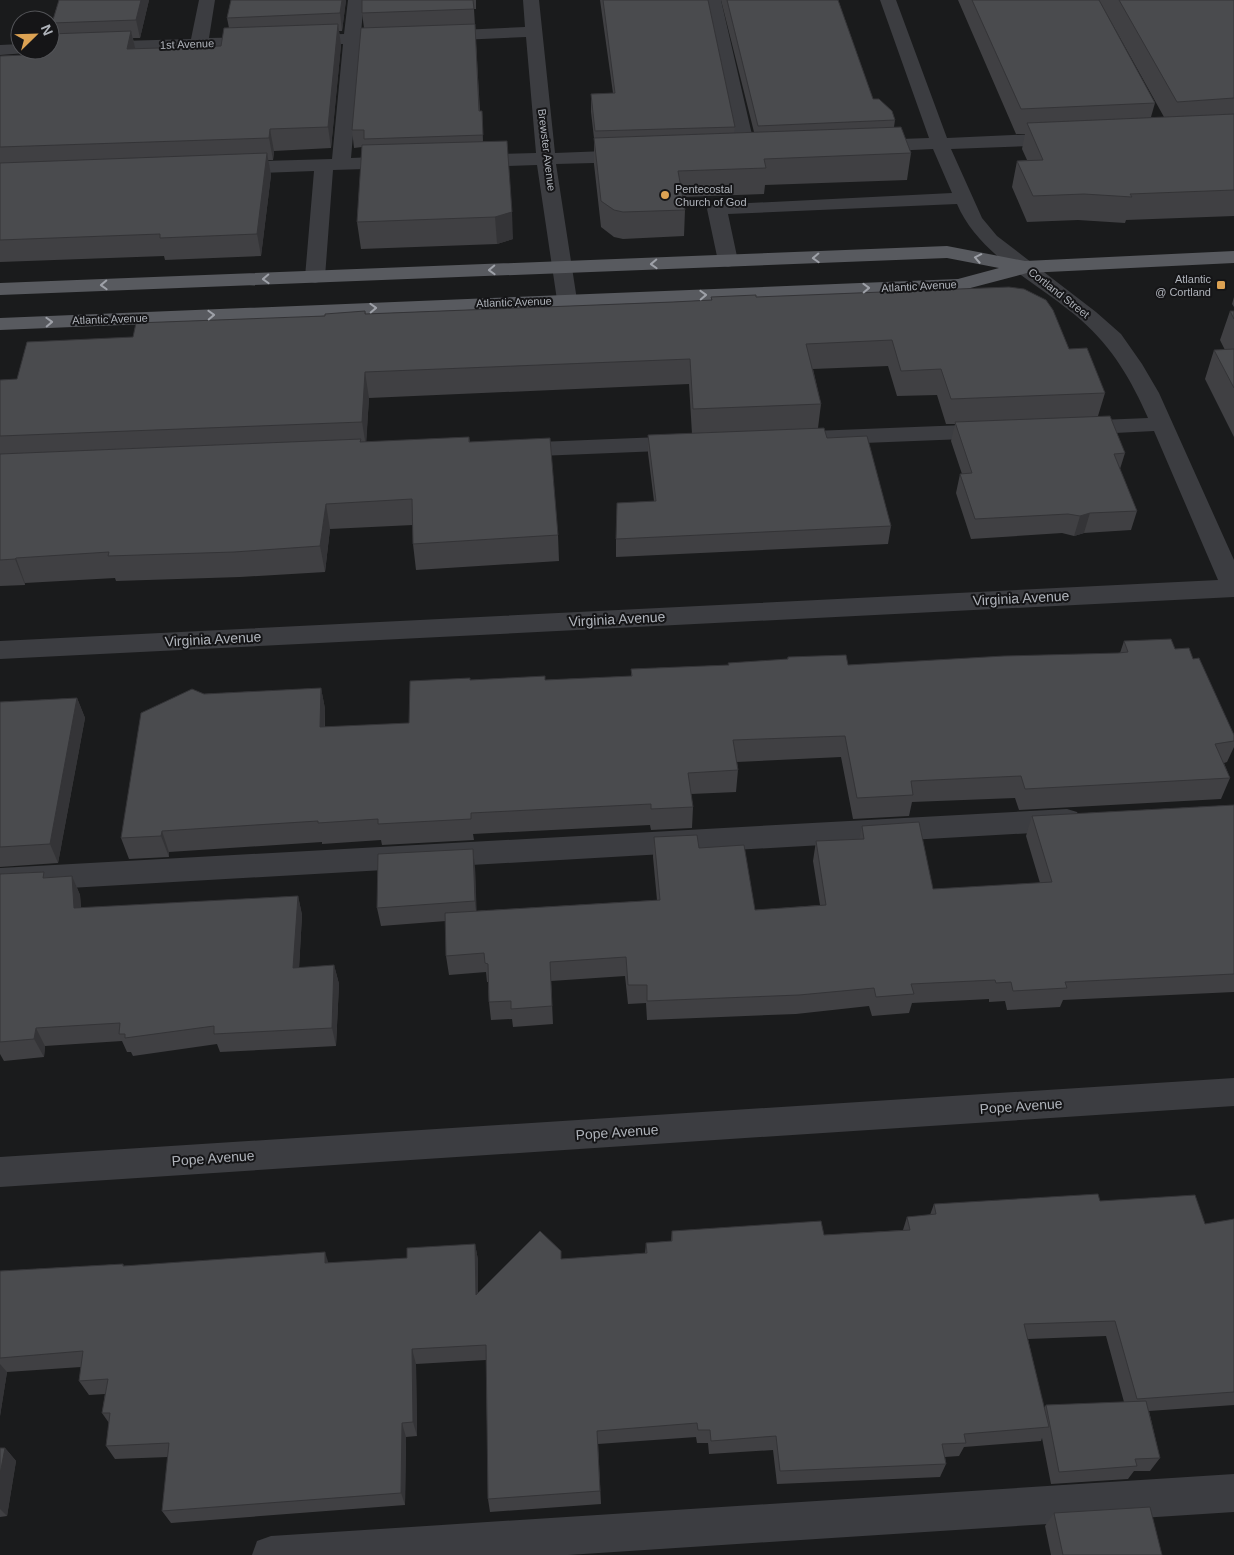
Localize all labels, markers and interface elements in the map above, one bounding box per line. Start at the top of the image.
north arrow [10,10,60,60]
text: N [38,22,56,38]
street label: 1st Avenue [160,37,214,51]
street label: Brewster Avenue [536,108,558,192]
place label: Pentecostal Church of God [675,183,747,208]
marker: Pentecostal Church of God [659,189,671,201]
one-way arrow [812,252,820,263]
one-way arrow [974,254,983,264]
one-way arrow [650,259,658,269]
one-way arrow [487,265,495,275]
street label: Cortland Street [1026,265,1092,321]
one-way arrow [262,273,270,284]
place label: Atlantic @ Cortland [1155,273,1211,298]
street label: Atlantic Avenue [881,278,957,294]
marker: Atlantic @ Cortland [1215,279,1227,291]
one-way arrow [99,280,107,290]
one-way arrow [862,283,870,294]
one-way arrow [700,290,708,300]
street label: Atlantic Avenue [476,295,552,309]
one-way arrow [370,303,378,314]
one-way arrow [208,310,215,320]
street label: Atlantic Avenue [72,312,148,326]
one-way arrow [45,316,53,327]
street label: Virginia Avenue [972,587,1070,609]
street label: Virginia Avenue [568,608,666,630]
street label: Virginia Avenue [164,628,262,650]
street label: Pope Avenue [979,1095,1063,1117]
street label: Pope Avenue [575,1121,659,1143]
street label: Pope Avenue [171,1147,255,1169]

